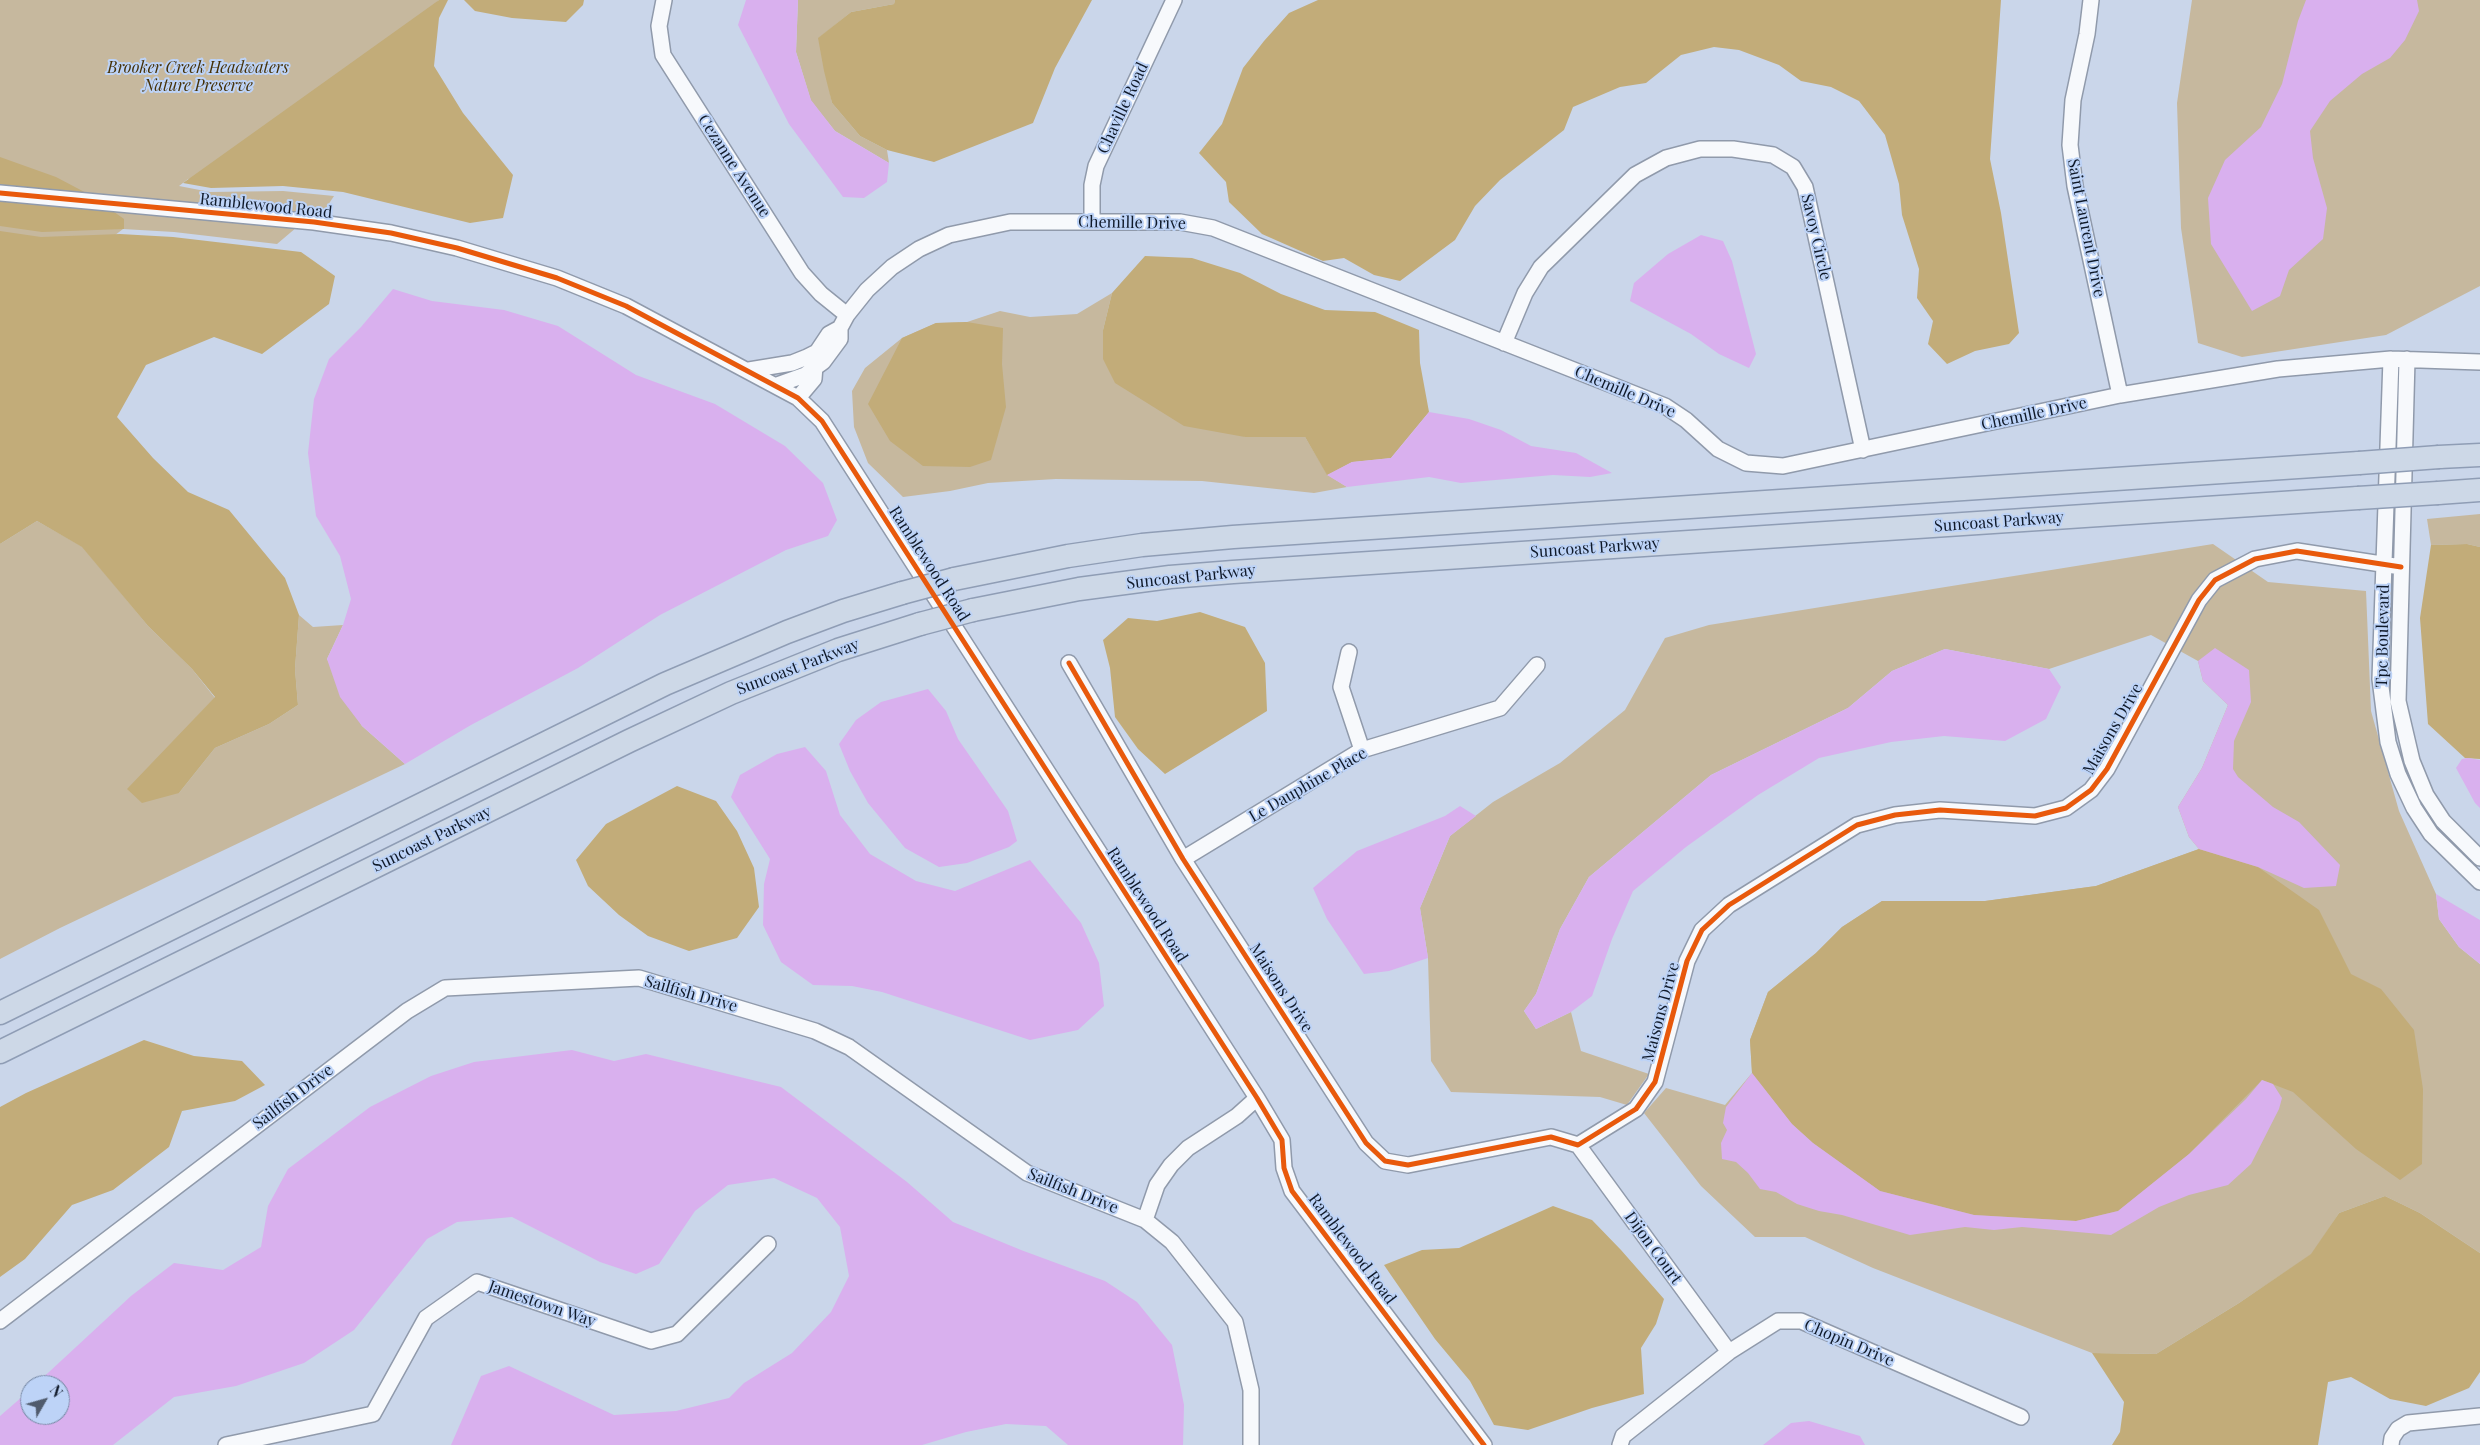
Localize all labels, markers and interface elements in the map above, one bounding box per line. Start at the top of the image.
park label: Brooker Creek Headwaters Nature Preserve [107,58,289,96]
street label: Chaville Road [1094,59,1152,157]
street label: Cezanne Avenue [694,111,774,221]
street label: Saint Laurent Drive [2063,157,2109,299]
street label: Ramblewood Road [199,189,333,223]
street label: Savoy Circle [1797,192,1835,282]
street label: Chemille Drive [1078,212,1186,234]
street label: Chemille Drive [1572,362,1678,422]
street label: Chemille Drive [1979,393,2089,435]
street label: Ramblewood Road [885,503,973,625]
street label: Suncoast Parkway [1934,508,2064,536]
street label: Suncoast Parkway [1530,534,1660,562]
street label: Suncoast Parkway [1125,561,1257,593]
street label: Tpc Boulevard [2373,584,2393,688]
street label: Suncoast Parkway [734,635,862,699]
street label: Maisons Drive [2079,680,2147,778]
street label: Le Dauphine Place [1246,743,1370,827]
street label: Suncoast Parkway [369,802,495,876]
street label: Ramblewood Road [1103,844,1191,966]
street label: Maisons Drive [1245,940,1317,1036]
street label: Maisons Drive [1638,960,1684,1064]
street label: Sailfish Drive [642,972,740,1016]
street label: Sailfish Drive [249,1061,337,1133]
street label: Sailfish Drive [1025,1164,1121,1218]
street label: Ramblewood Road [1304,1190,1400,1308]
street label: Dijon Court [1620,1208,1686,1288]
street label: Jamestown Way [486,1277,598,1331]
street label: Chopin Drive [1801,1315,1897,1371]
north arrow [20,1375,70,1425]
text: N [46,1381,67,1401]

